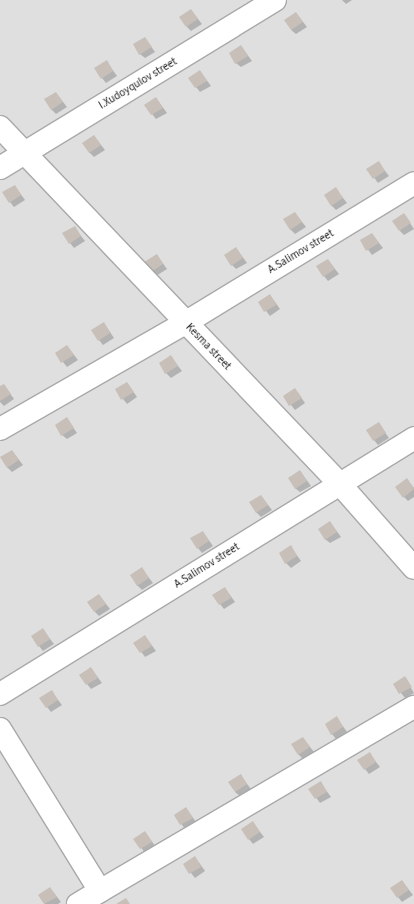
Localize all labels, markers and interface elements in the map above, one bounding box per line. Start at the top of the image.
street label: I.Хudoyqulov street [97,55,179,113]
street label: A.Salimov street [266,227,336,277]
street label: Kesma street [183,321,233,373]
street label: A.Salimov street [172,541,242,591]

